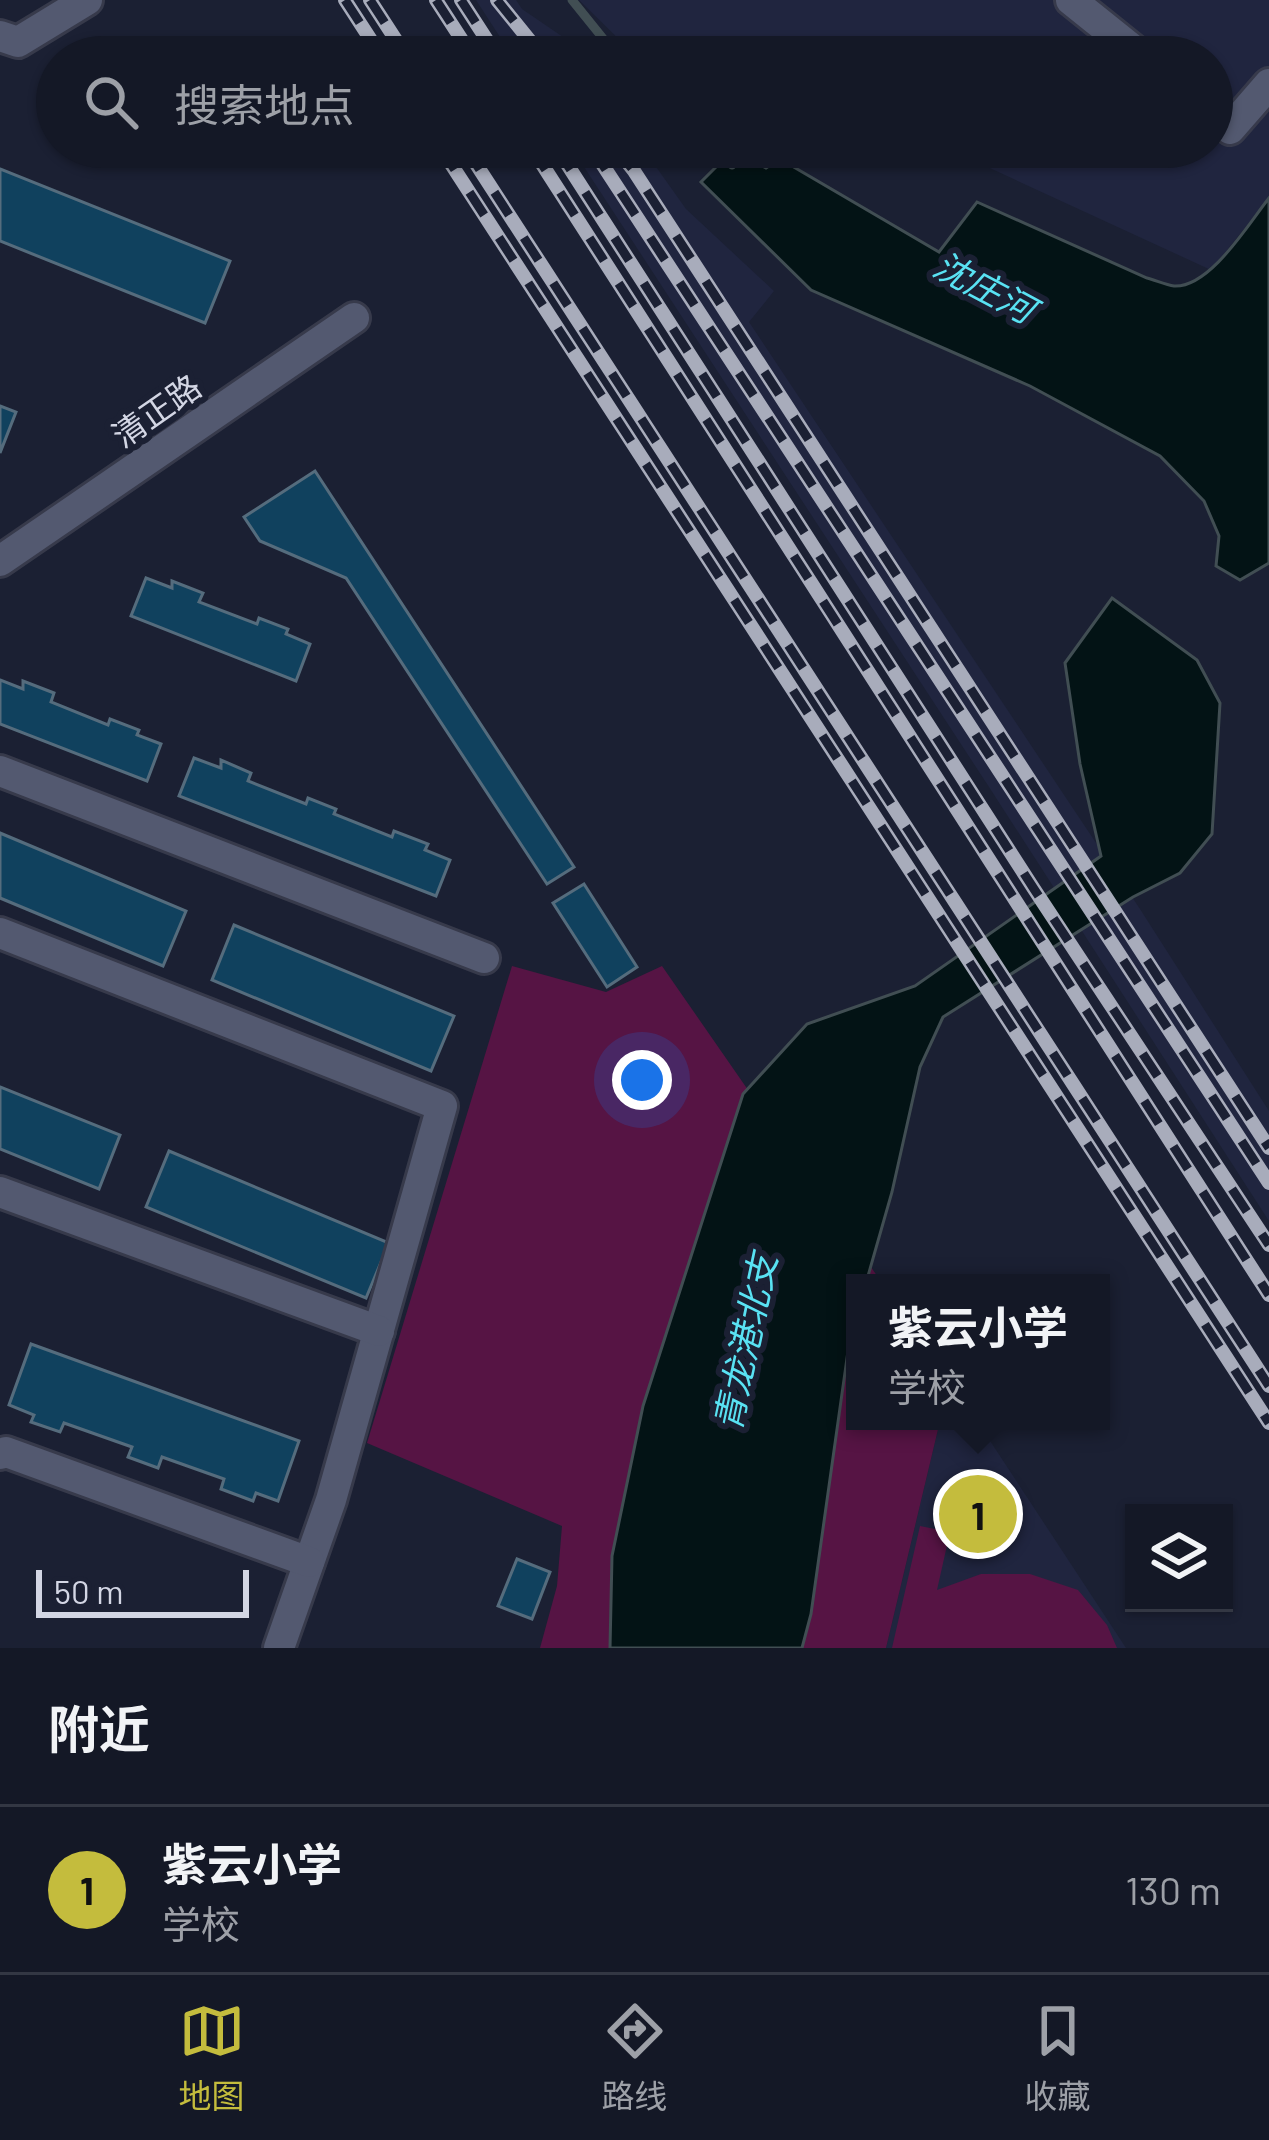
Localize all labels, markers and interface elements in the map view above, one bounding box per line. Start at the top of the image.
search box [36,36,1233,168]
icon: search [78,69,144,135]
text: 搜索地点 [174,77,354,131]
water label: 沈庄河 [927,242,1048,333]
street label: 清正路 [104,365,208,455]
your location [612,1050,672,1110]
water label: 青龙港北支 [704,1246,785,1435]
popup [846,1274,1110,1430]
text: 紫云小学 [888,1299,1068,1353]
text: 学校 [888,1363,966,1410]
pin: 1 [939,1469,1017,1559]
map controls [1125,1504,1233,1612]
button: layers [1125,1504,1233,1612]
scale bar [36,1564,249,1617]
text: 50 m [54,1571,124,1611]
text: 附近 [48,1697,150,1758]
text: 紫云小学 [162,1836,342,1890]
text: 1 [80,1866,94,1913]
text: 130 m [1125,1866,1221,1913]
text: 学校 [162,1900,240,1947]
tab: 地图 [179,1998,245,2118]
tab: 路线 [602,1998,668,2118]
tab: 收藏 [1025,1998,1091,2118]

